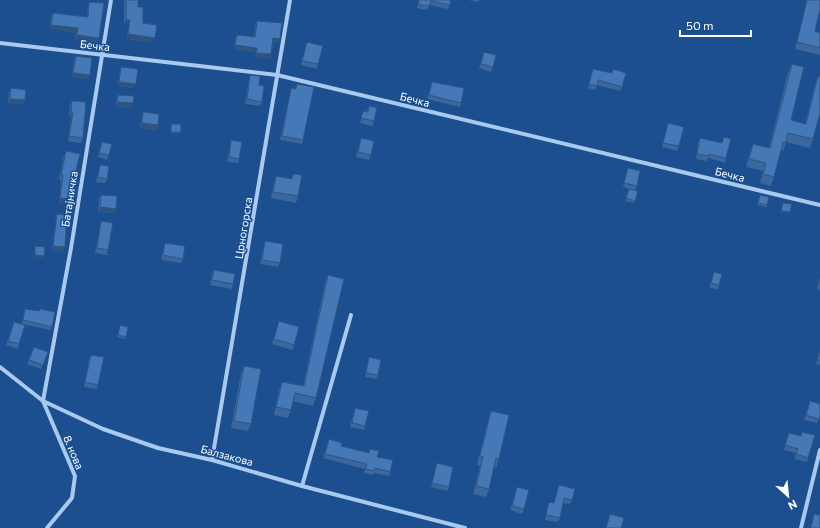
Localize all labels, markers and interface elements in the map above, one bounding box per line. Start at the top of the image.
scale bar [680,12,751,38]
text: 50 m [686,18,714,32]
street label: Бечка [79,37,111,53]
street label: Бечка [399,89,431,109]
street label: Бечка [714,164,746,184]
street label: Батајничка [58,170,80,228]
street label: Црногорска [232,196,254,260]
street label: 8. нова [61,433,87,471]
street label: Балзакова [199,442,255,468]
north arrow [768,476,808,516]
text: N [786,498,799,513]

